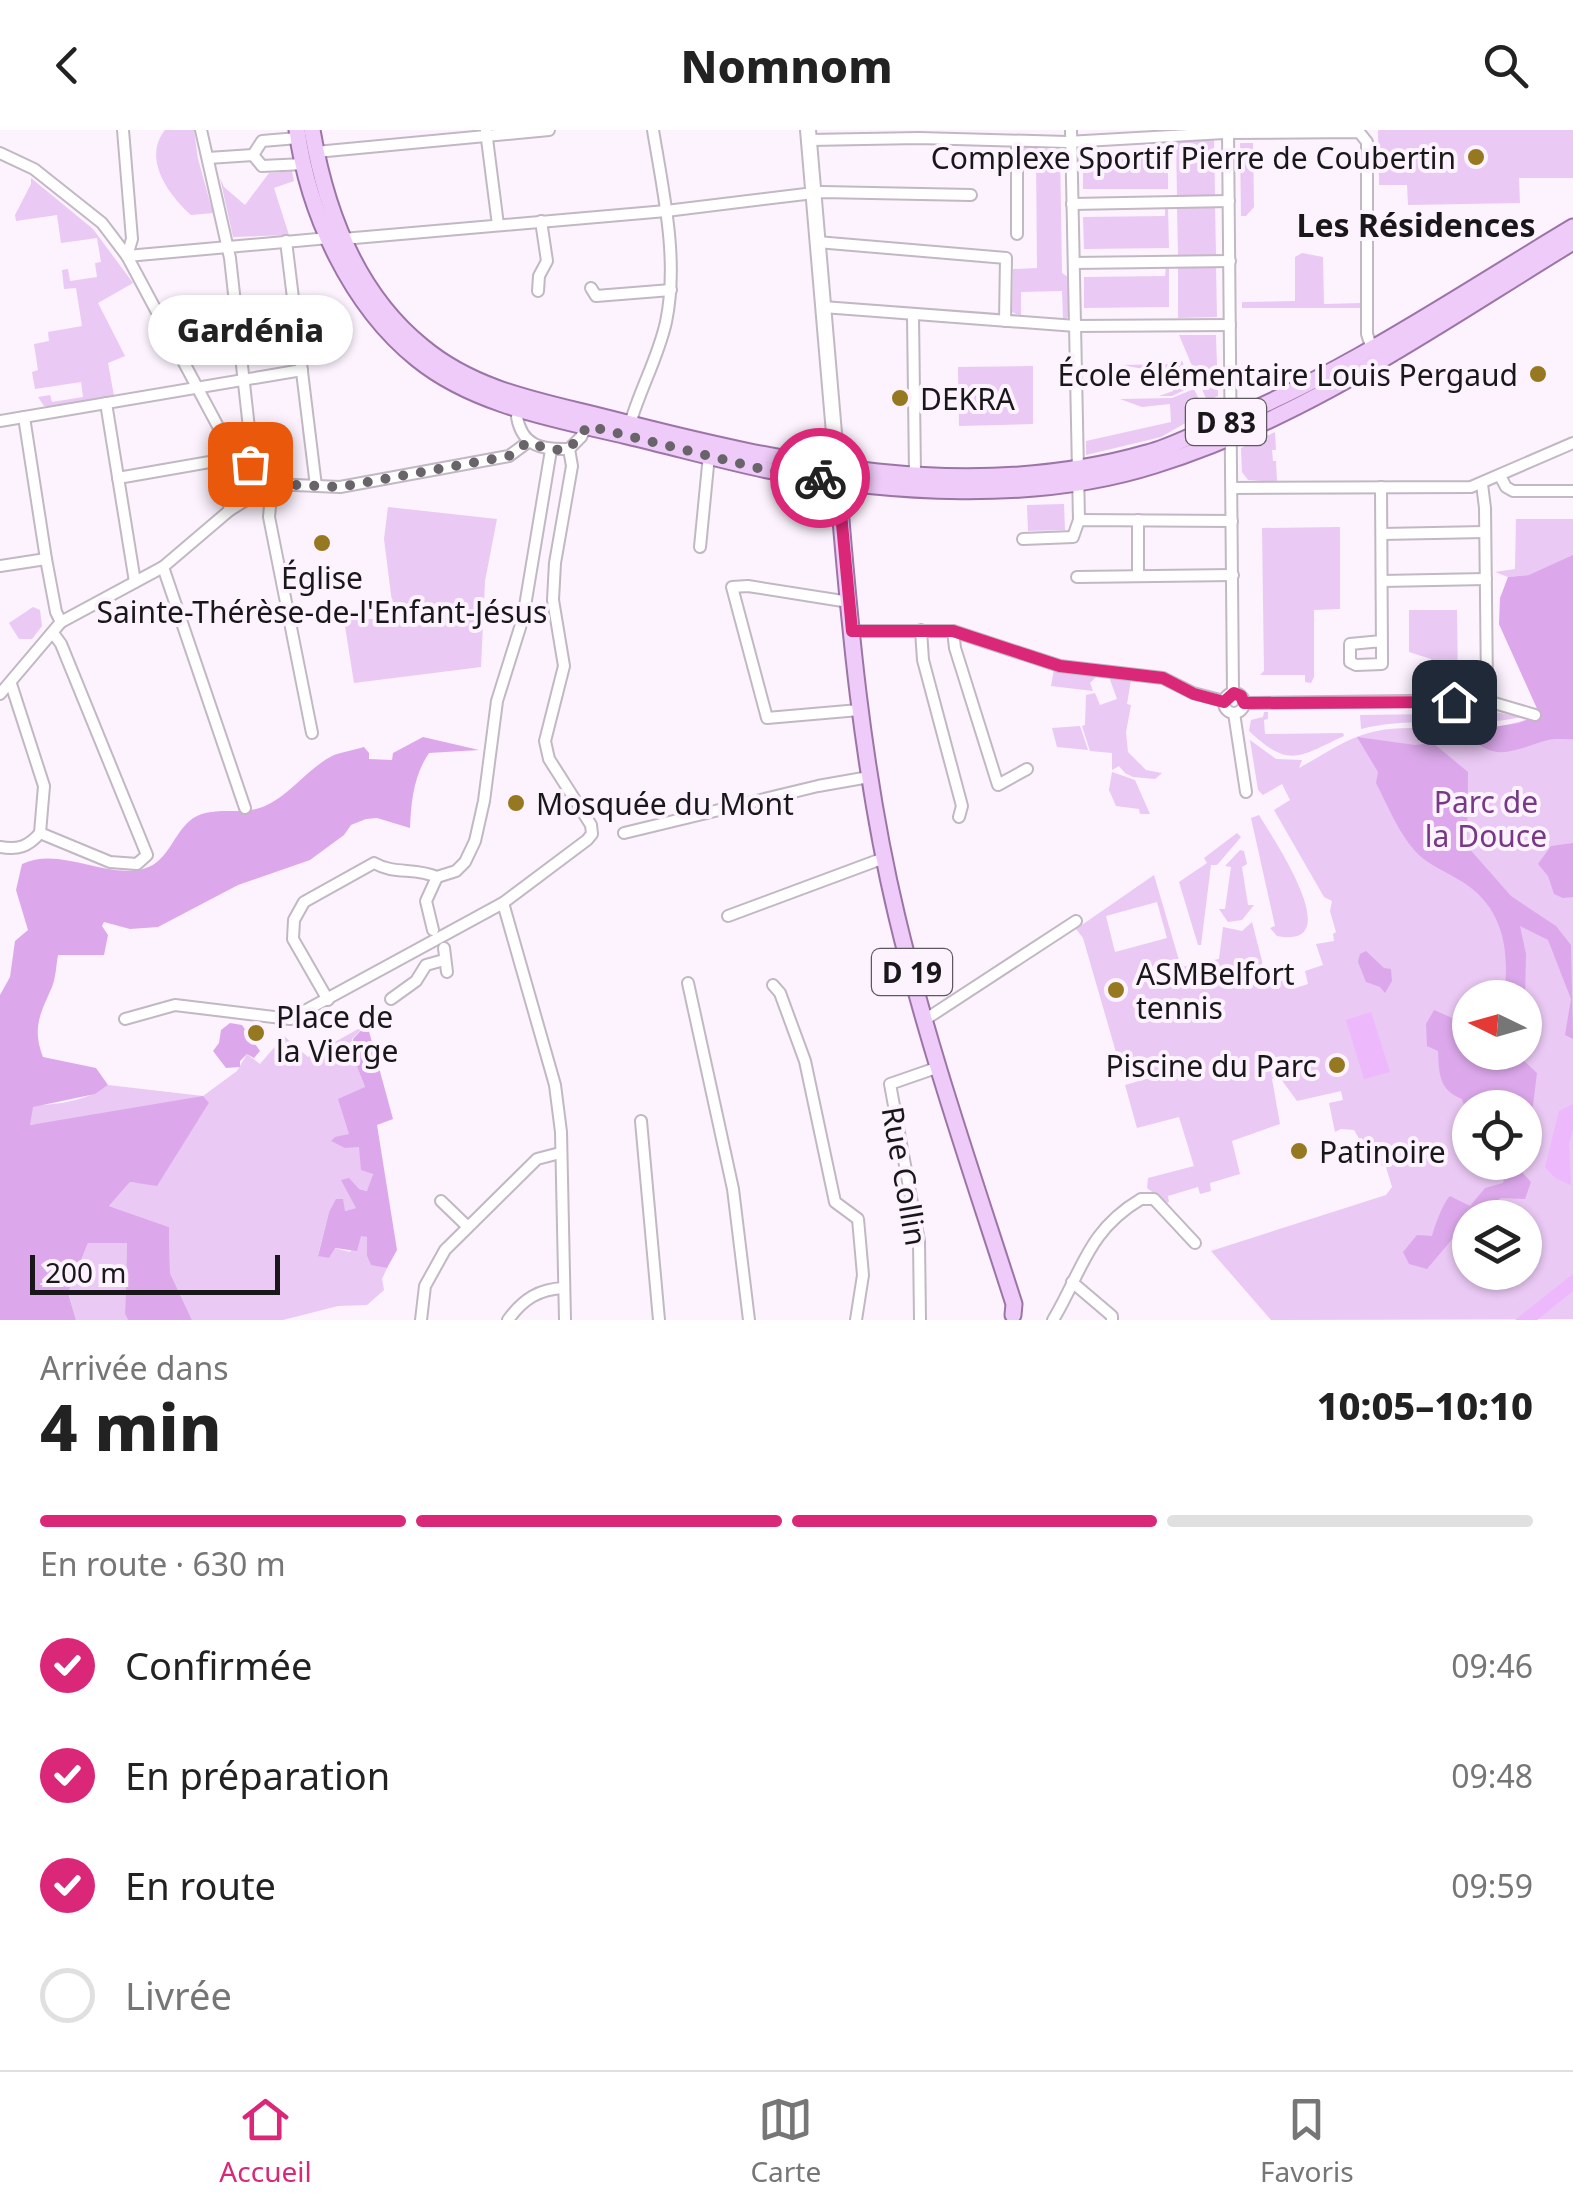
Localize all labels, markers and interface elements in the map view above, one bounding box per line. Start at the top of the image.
text: Nomnom [680,35,893,96]
icon: back [40,38,95,93]
icon: search [1478,38,1533,93]
place label: Complexe Sportif Pierre de Coubertin [931,137,1456,178]
marker: Complexe Sportif Pierre de Coubertin [1465,146,1487,168]
district label: Les Résidences [1297,203,1535,246]
callout: Gardénia [148,294,352,364]
text: Gardénia [177,308,324,351]
place label: École élémentaire Louis Pergaud [1058,354,1518,395]
marker: École élémentaire Louis Pergaud [1527,363,1549,385]
place label: DEKRA [920,378,1016,419]
marker: DEKRA [889,387,911,409]
road number: D 83 [1186,399,1266,445]
pin [208,422,293,507]
courier [770,428,870,528]
icon: bag [223,437,278,492]
icon: bike [793,451,848,506]
marker: Église Sainte-Thérèse-de-l'Enfant-Jésus [311,532,333,554]
place label: Église Sainte-Thérèse-de-l'Enfant-Jésus [97,557,547,632]
pin [1412,660,1497,745]
icon: home [1427,675,1482,730]
park label: Parc de la Douce [1425,781,1547,856]
place label: Mosquée du Mont [536,783,794,824]
marker: Mosquée du Mont [505,792,527,814]
road number: D 19 [872,949,952,995]
place label: ASMBelfort tennis [1136,953,1295,1028]
marker: ASMBelfort tennis [1105,979,1127,1001]
north arrow [1452,980,1542,1070]
map controls [1452,980,1542,1290]
place label: Place de la Vierge [276,996,399,1071]
marker: Place de la Vierge [245,1022,267,1044]
place label: Piscine du Parc [1105,1045,1317,1086]
marker: Piscine du Parc [1326,1054,1348,1076]
button: locate [1452,1090,1542,1180]
street label: Rue Collin [873,1103,937,1249]
place label: Patinoire [1319,1131,1446,1172]
marker: Patinoire [1288,1140,1310,1162]
button: layers [1452,1200,1542,1290]
scale bar [30,1250,280,1294]
text: 200 m [45,1253,127,1291]
text: Arrivée dans [40,1346,229,1389]
text: 10:05–10:10 [1317,1379,1533,1431]
text: 4 min [40,1382,222,1470]
text: En route · 630 m [40,1542,286,1585]
icon: check [40,1638,95,1693]
text: Confirmée [125,1639,312,1691]
text: 09:46 [1451,1644,1533,1687]
icon: check [40,1748,95,1803]
text: En préparation [125,1749,390,1801]
text: 09:48 [1451,1754,1533,1797]
icon: check [40,1858,95,1913]
text: En route [125,1859,276,1911]
text: 09:59 [1451,1864,1533,1907]
text: Livrée [125,1969,232,2021]
tab: Accueil [219,2092,312,2190]
tab: Carte [750,2092,821,2190]
tab: Favoris [1260,2092,1354,2190]

